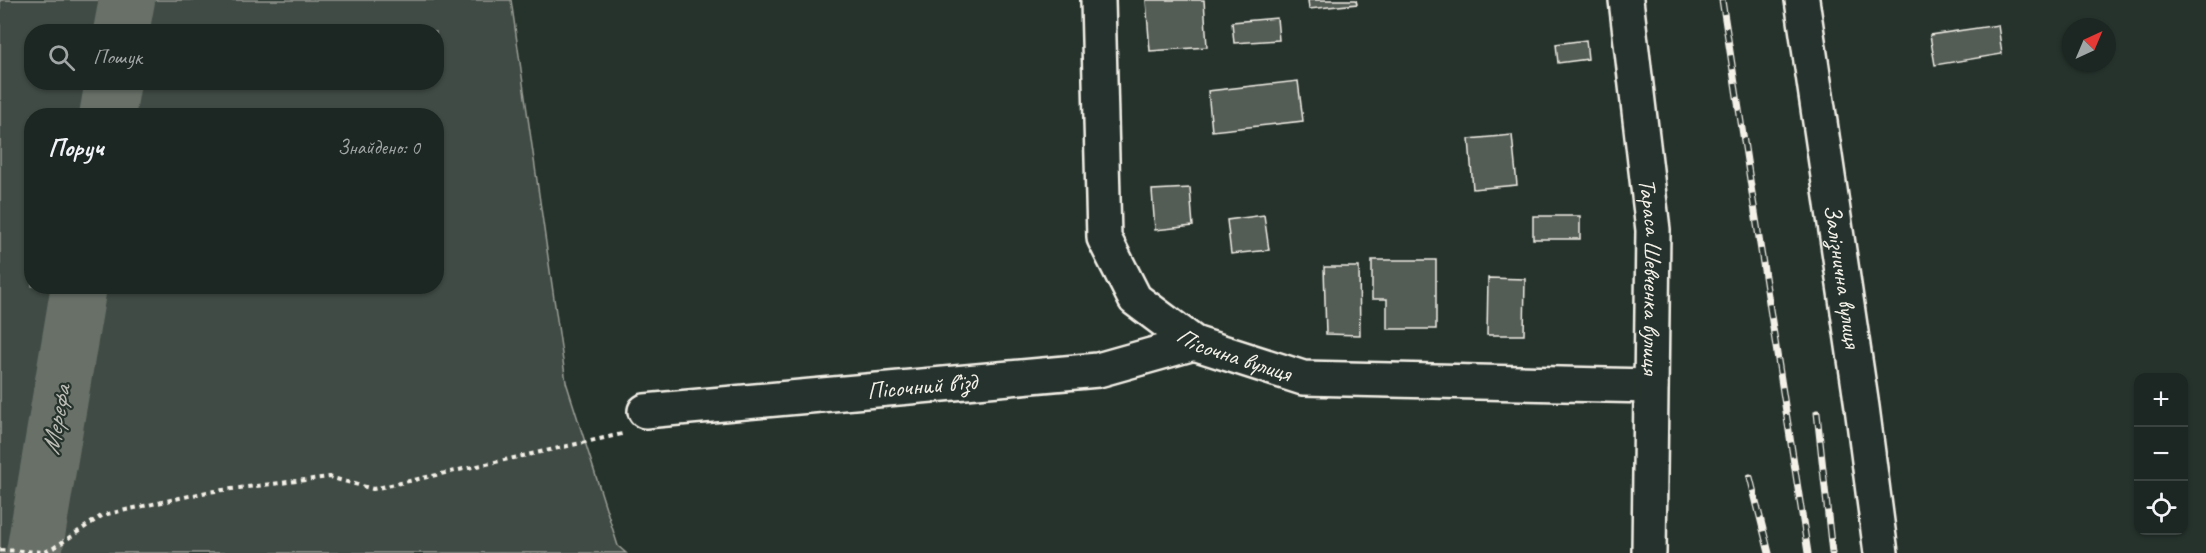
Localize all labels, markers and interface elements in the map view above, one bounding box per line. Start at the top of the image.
north arrow [2062,18,2116,72]
search box [24,24,444,90]
icon: search [45,41,78,74]
text: Пошук [93,43,142,71]
text: Поруч [48,131,104,164]
text: Знайдено: 0 [338,135,420,160]
street label: Тараса Шевченка вулиця [1632,177,1669,377]
street label: Залізнична вулиця [1817,202,1868,351]
street label: Пісочна вулиця [1171,321,1296,389]
street label: Пісочний в’їзд [866,366,980,406]
map controls [2134,373,2188,535]
button: + [2134,373,2188,427]
water label: Мерефа [34,380,79,457]
button: − [2134,427,2188,481]
button: locate [2134,481,2188,535]

